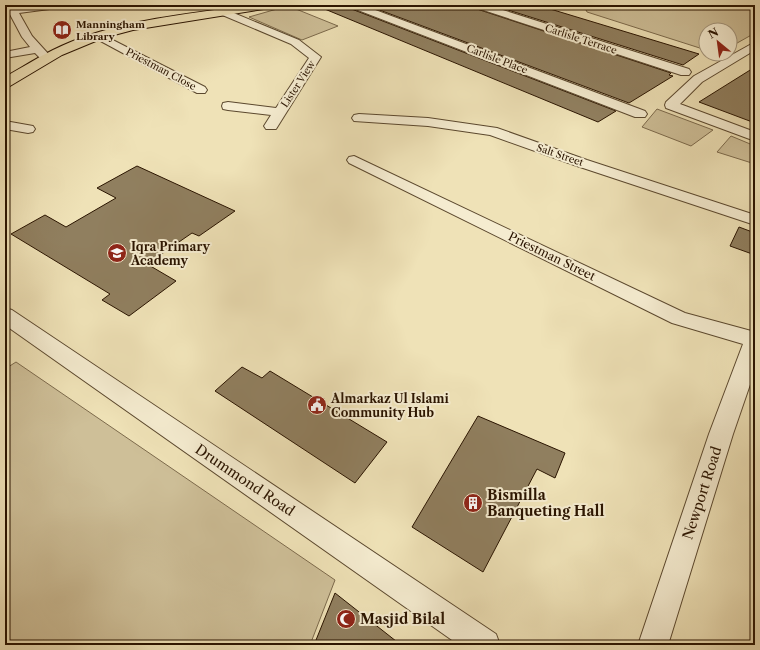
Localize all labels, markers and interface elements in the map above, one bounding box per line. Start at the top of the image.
place label: Manningham Library [76,18,145,43]
library icon: Manningham Library [51,19,73,41]
street label: Carlisle Terrace [543,21,619,57]
north arrow [698,22,738,62]
text: N [706,25,721,42]
street label: Carlisle Place [465,41,530,77]
street label: Priestman Close [124,45,199,93]
street label: Lister View [278,58,318,110]
street label: Salt Street [535,141,586,169]
street label: Priestman Street [506,228,599,284]
place label: Iqra Primary Academy [130,239,210,268]
school or university icon: Iqra Primary Academy [106,242,128,264]
place label: Almarkaz Ul Islami Community Hub [330,391,449,420]
public building icon: Almarkaz Ul Islami Community Hub [306,394,328,416]
street label: Drummond Road [192,440,299,520]
street label: Newport Road [678,444,726,542]
place label: Bismilla Banqueting Hall [487,486,604,520]
building icon: Bismilla Banqueting Hall [462,492,484,514]
mosque icon: Masjid Bilal [335,608,357,630]
place label: Masjid Bilal [360,610,445,628]

